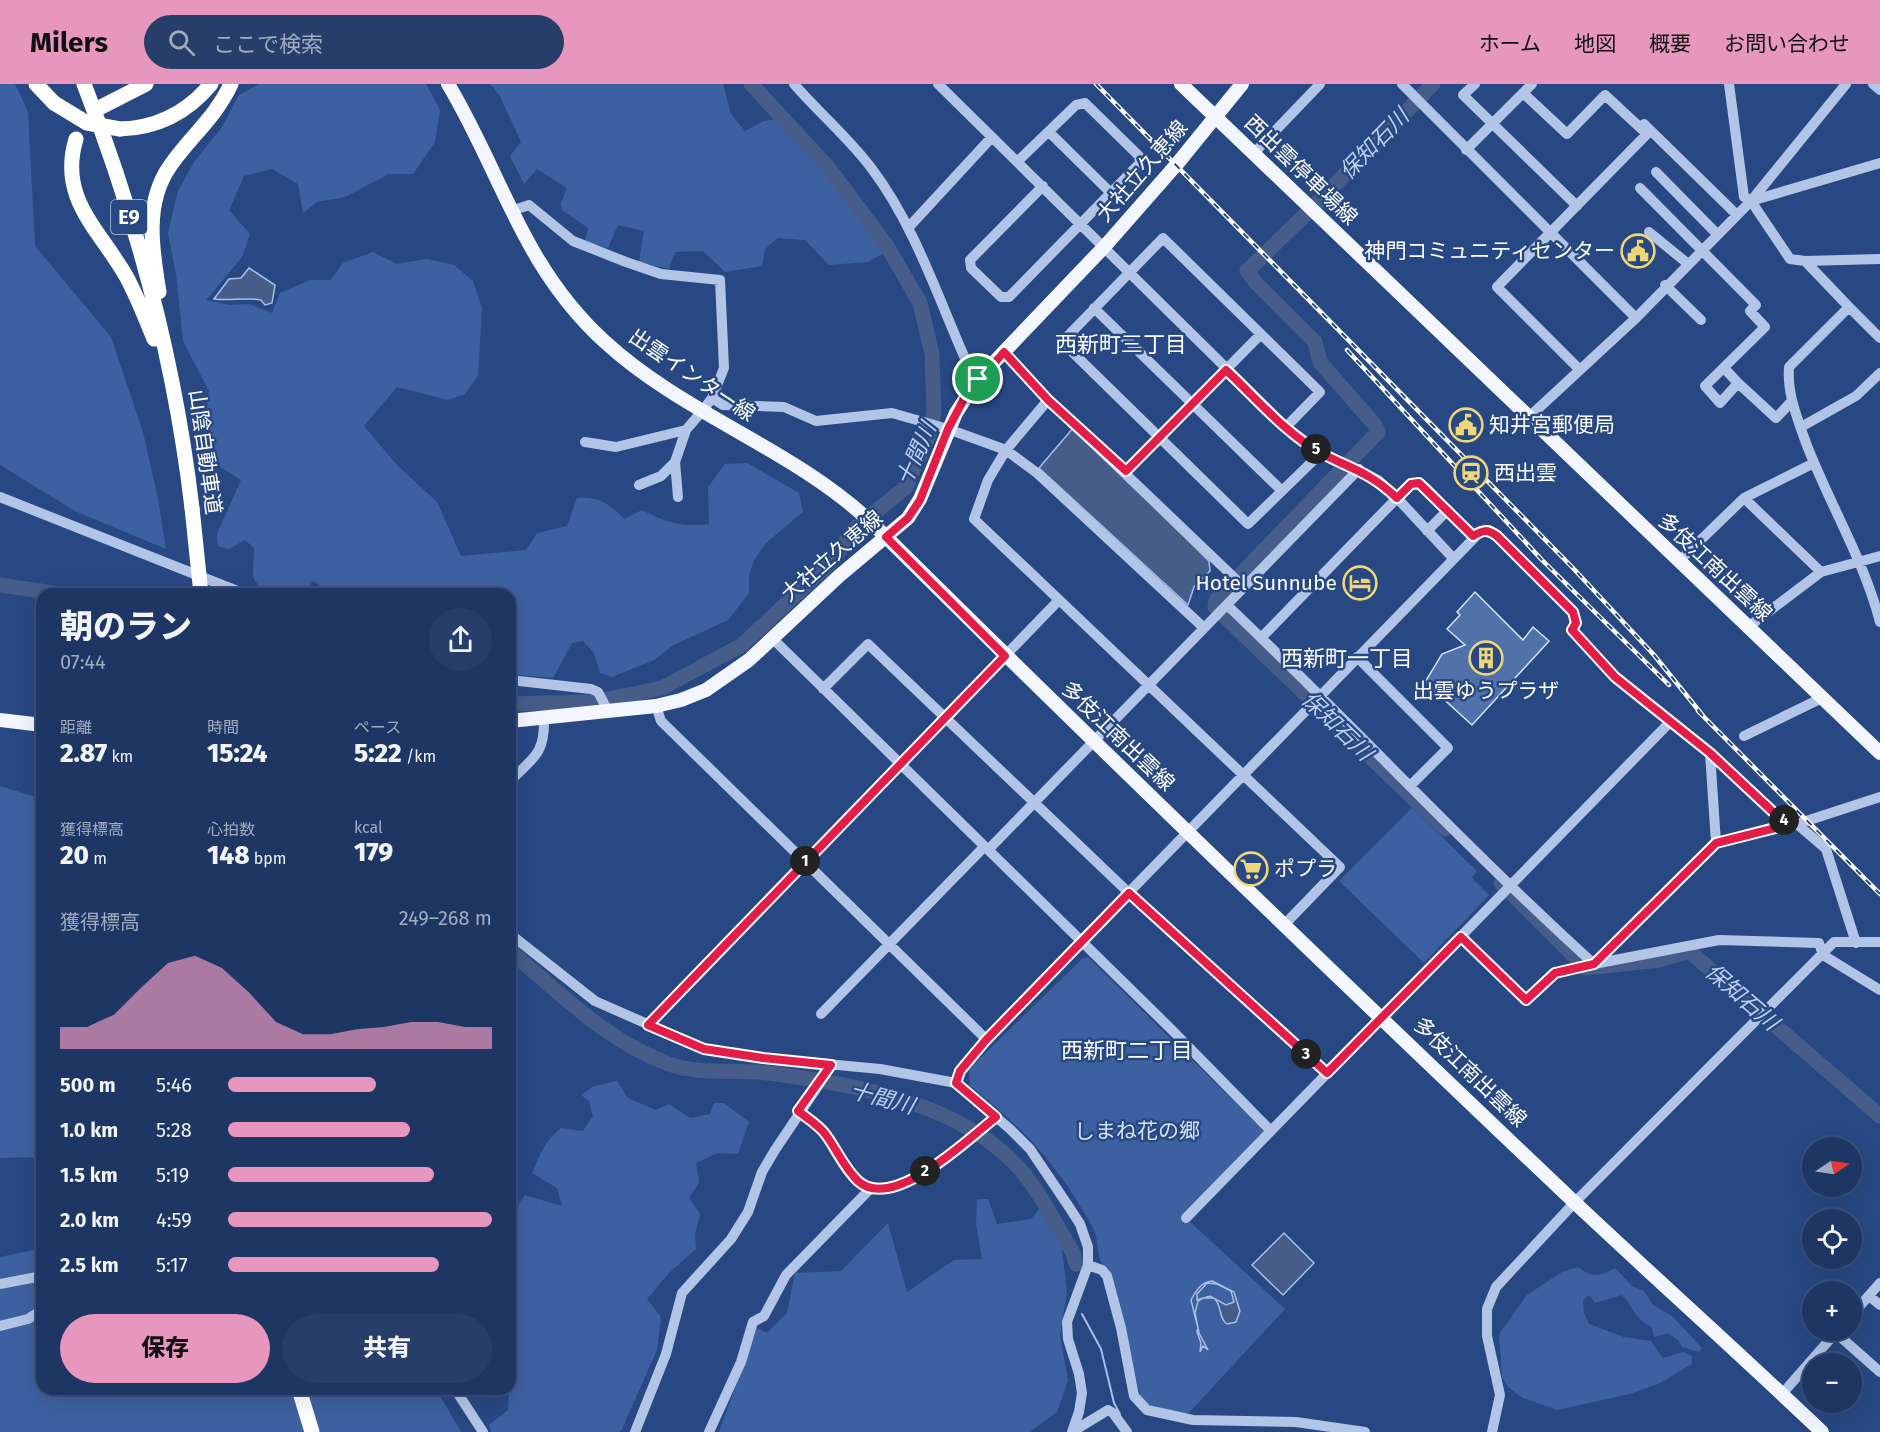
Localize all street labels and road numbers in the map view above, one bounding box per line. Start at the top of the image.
street label: 西出雲停車場線 [1239,110,1363,230]
street label: 大社立久恵線 [1091,115,1193,227]
road number: E9 [111,200,147,234]
street label: 出雲インター線 [624,323,760,427]
street label: 山陰自動車道 [183,388,227,516]
street label: 大社立久恵線 [776,505,888,607]
street label: 多伎江南出雲線 [1652,507,1778,627]
street label: 多伎江南出雲線 [1056,676,1180,796]
street label: 多伎江南出雲線 [1408,1012,1532,1132]

